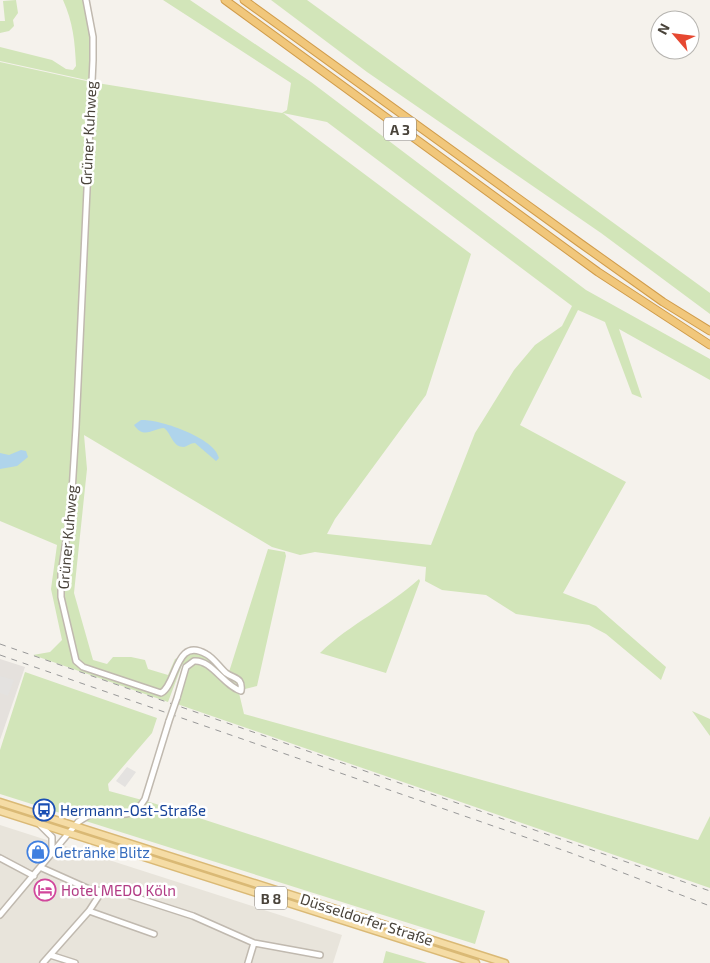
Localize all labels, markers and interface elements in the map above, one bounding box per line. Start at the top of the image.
north arrow [650,10,700,60]
text: N [653,20,673,37]
street label: Grüner Kuhweg [76,80,100,186]
road number: A 3 [384,118,416,140]
street label: Grüner Kuhweg [53,483,81,590]
bus stop icon: Hermann-Ost-Straße [32,798,56,822]
place label: Hermann-Ost-Straße [60,801,206,819]
shop icon: Getränke Blitz [26,840,50,864]
place label: Getränke Blitz [54,843,150,861]
hotel icon: Hotel MEDO Köln [33,878,57,902]
place label: Hotel MEDO Köln [61,881,176,899]
road number: B 8 [255,886,287,910]
street label: Düsseldorfer Straße [298,889,436,949]

